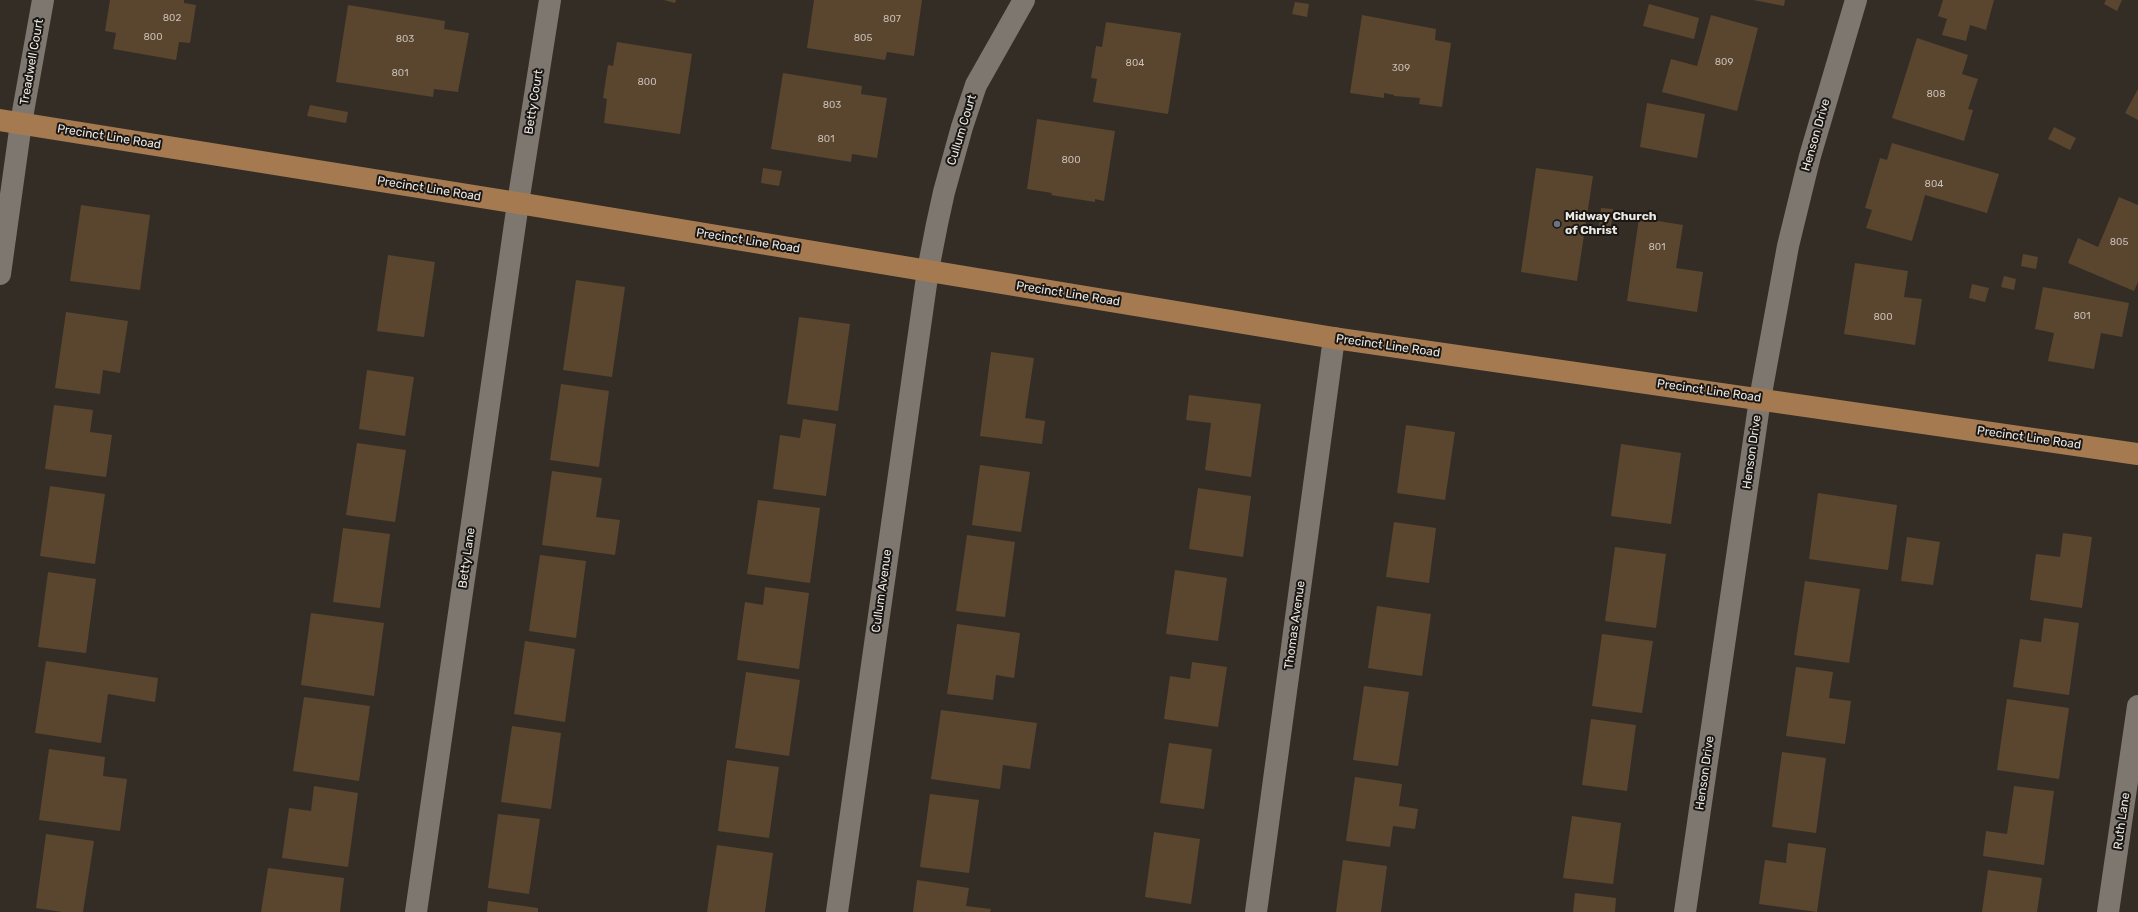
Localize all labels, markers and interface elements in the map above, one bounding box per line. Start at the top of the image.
house number: 802 [163,12,181,24]
house number: 807 [883,13,901,25]
street label: Treadwell Court [17,18,47,106]
house number: 800 [143,31,163,43]
house number: 805 [854,32,872,44]
house number: 803 [396,33,414,45]
house number: 809 [1715,56,1733,68]
house number: 804 [1126,57,1144,69]
house number: 309 [1392,62,1410,74]
house number: 801 [392,67,408,79]
street label: Betty Court [522,69,546,135]
house number: 800 [637,76,657,88]
house number: 808 [1926,88,1946,100]
street label: Cullum Court [944,93,980,167]
street label: Henson Drive [1799,97,1833,173]
house number: 803 [823,99,841,111]
street label: Precinct Line Road [56,122,162,152]
house number: 801 [818,133,834,145]
house number: 800 [1061,154,1081,166]
street label: Precinct Line Road [376,174,482,204]
house number: 804 [1925,178,1943,190]
place label: Midway Church of Christ [1565,210,1657,238]
marker: Midway Church of Christ [1552,219,1562,229]
street label: Precinct Line Road [695,226,801,256]
house number: 805 [2110,236,2128,248]
house number: 801 [1649,241,1665,253]
street label: Precinct Line Road [1015,279,1121,309]
house number: 801 [2074,310,2090,322]
house number: 800 [1873,311,1893,323]
street label: Precinct Line Road [1335,332,1441,360]
street label: Precinct Line Road [1656,377,1762,405]
street label: Henson Drive [1740,414,1764,490]
street label: Precinct Line Road [1976,424,2082,452]
street label: Betty Lane [456,527,478,589]
street label: Cullum Avenue [869,548,895,634]
street label: Thomas Avenue [1282,580,1308,670]
street label: Henson Drive [1693,735,1717,811]
street label: Ruth Lane [2111,792,2133,850]

